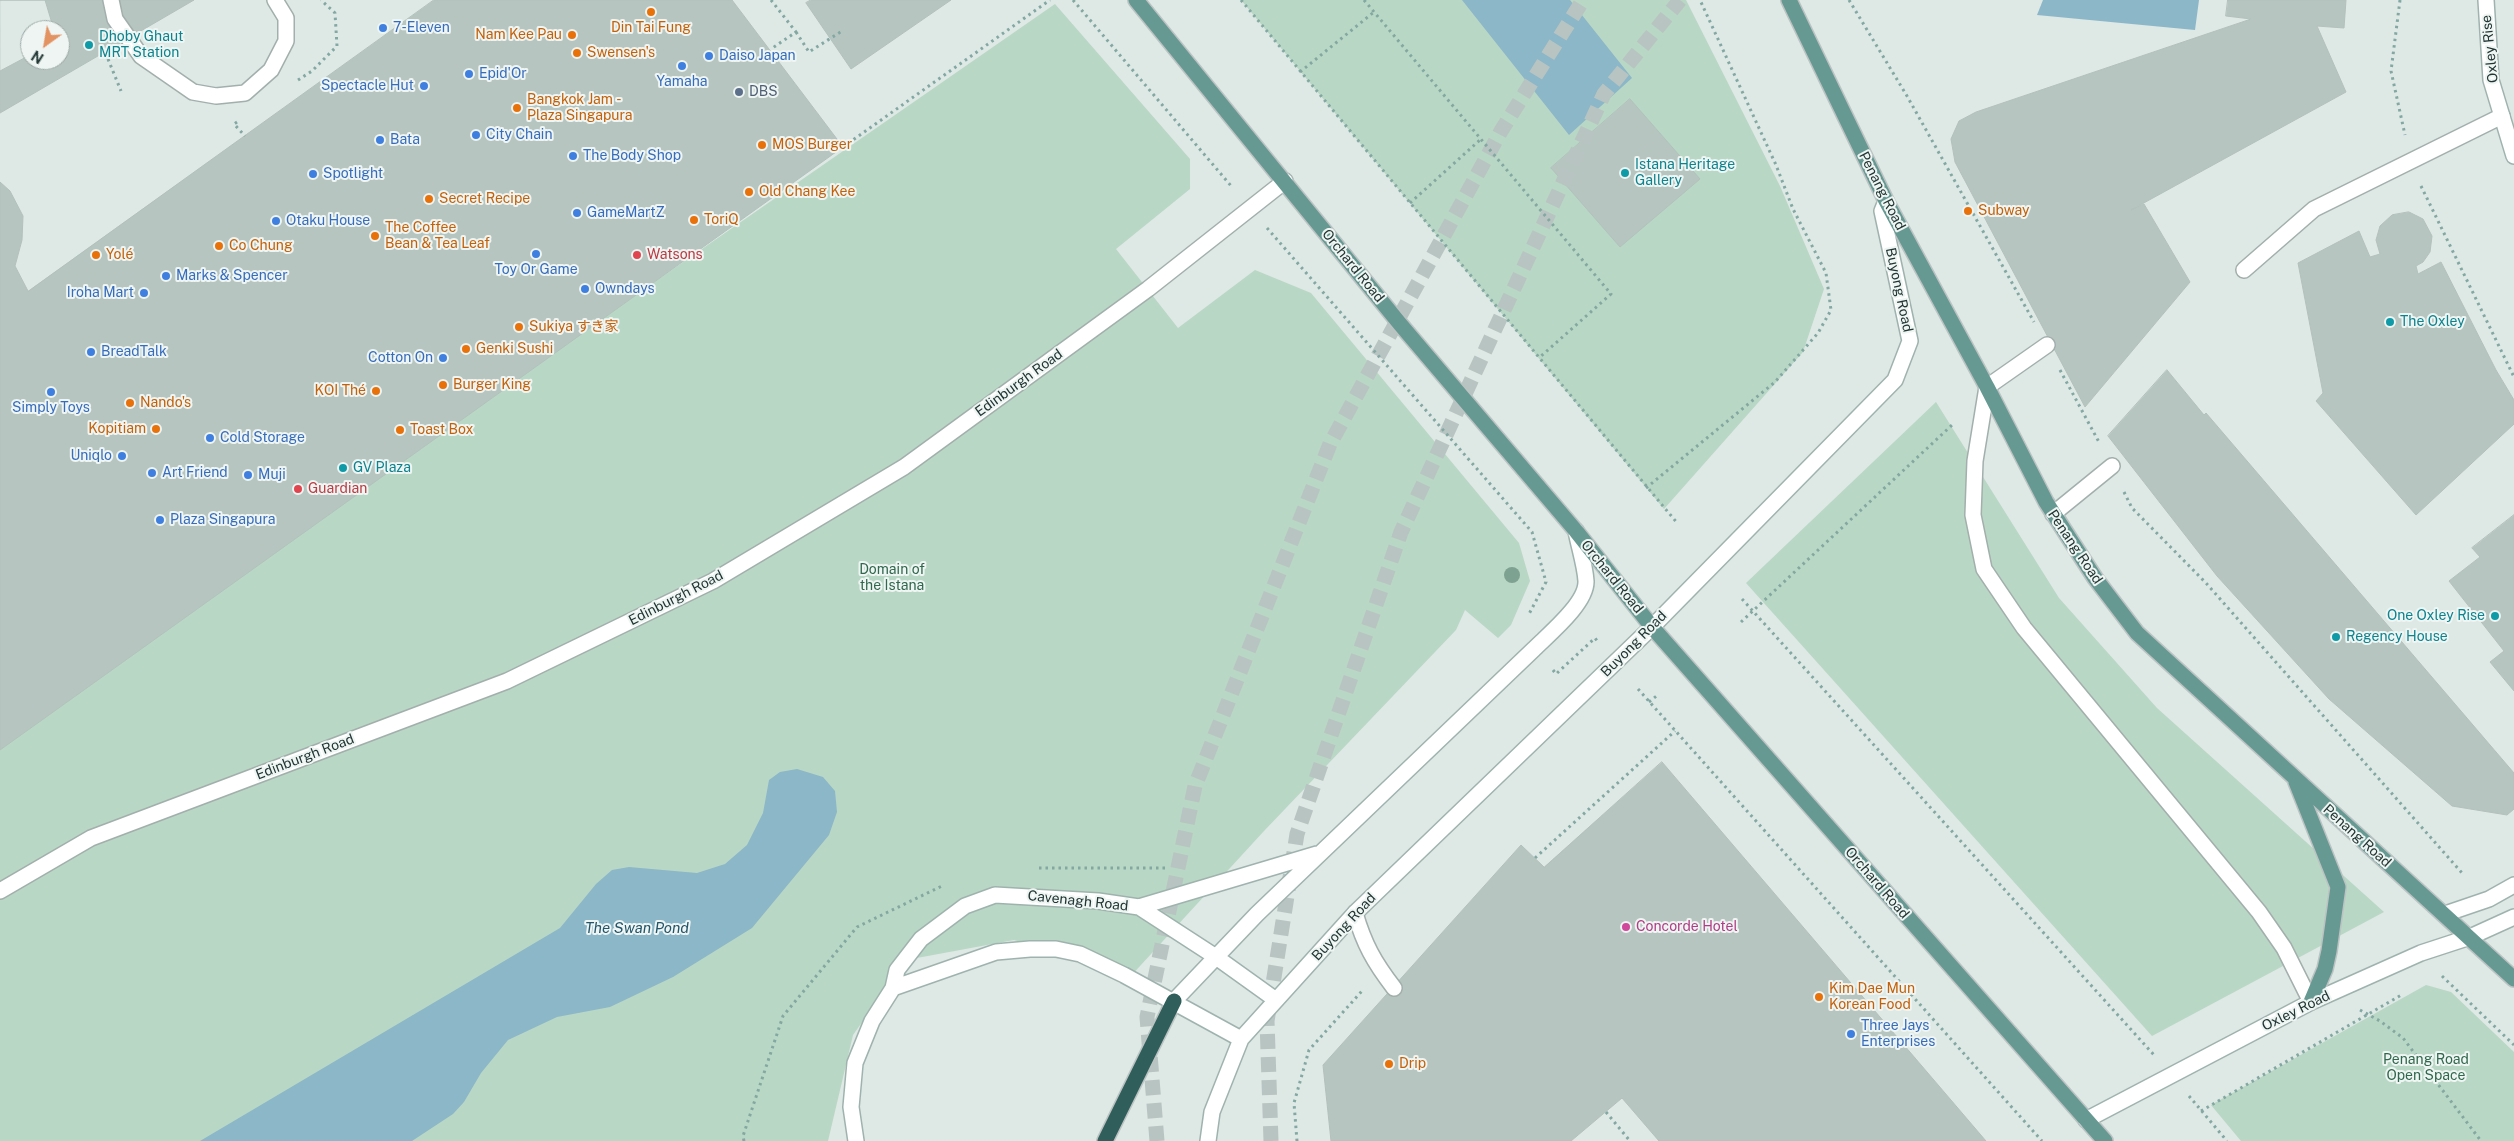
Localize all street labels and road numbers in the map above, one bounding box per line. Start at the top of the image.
street label: Oxley Rise [2478,14,2502,84]
street label: Penang Road [1855,149,1909,233]
street label: Orchard Road [1318,226,1388,306]
street label: Buyong Road [1882,246,1916,334]
street label: Edinburgh Road [972,346,1066,420]
street label: Penang Road [2044,507,2106,587]
street label: Orchard Road [1577,537,1647,617]
street label: Edinburgh Road [626,567,726,629]
street label: Buyong Road [1598,608,1670,680]
street label: Edinburgh Road [254,731,356,783]
street label: Penang Road [2319,801,2395,871]
street label: Orchard Road [1841,844,1913,922]
street label: Cavenagh Road [1027,887,1129,915]
street label: Buyong Road [1308,890,1380,964]
street label: Oxley Road [2259,987,2333,1035]

